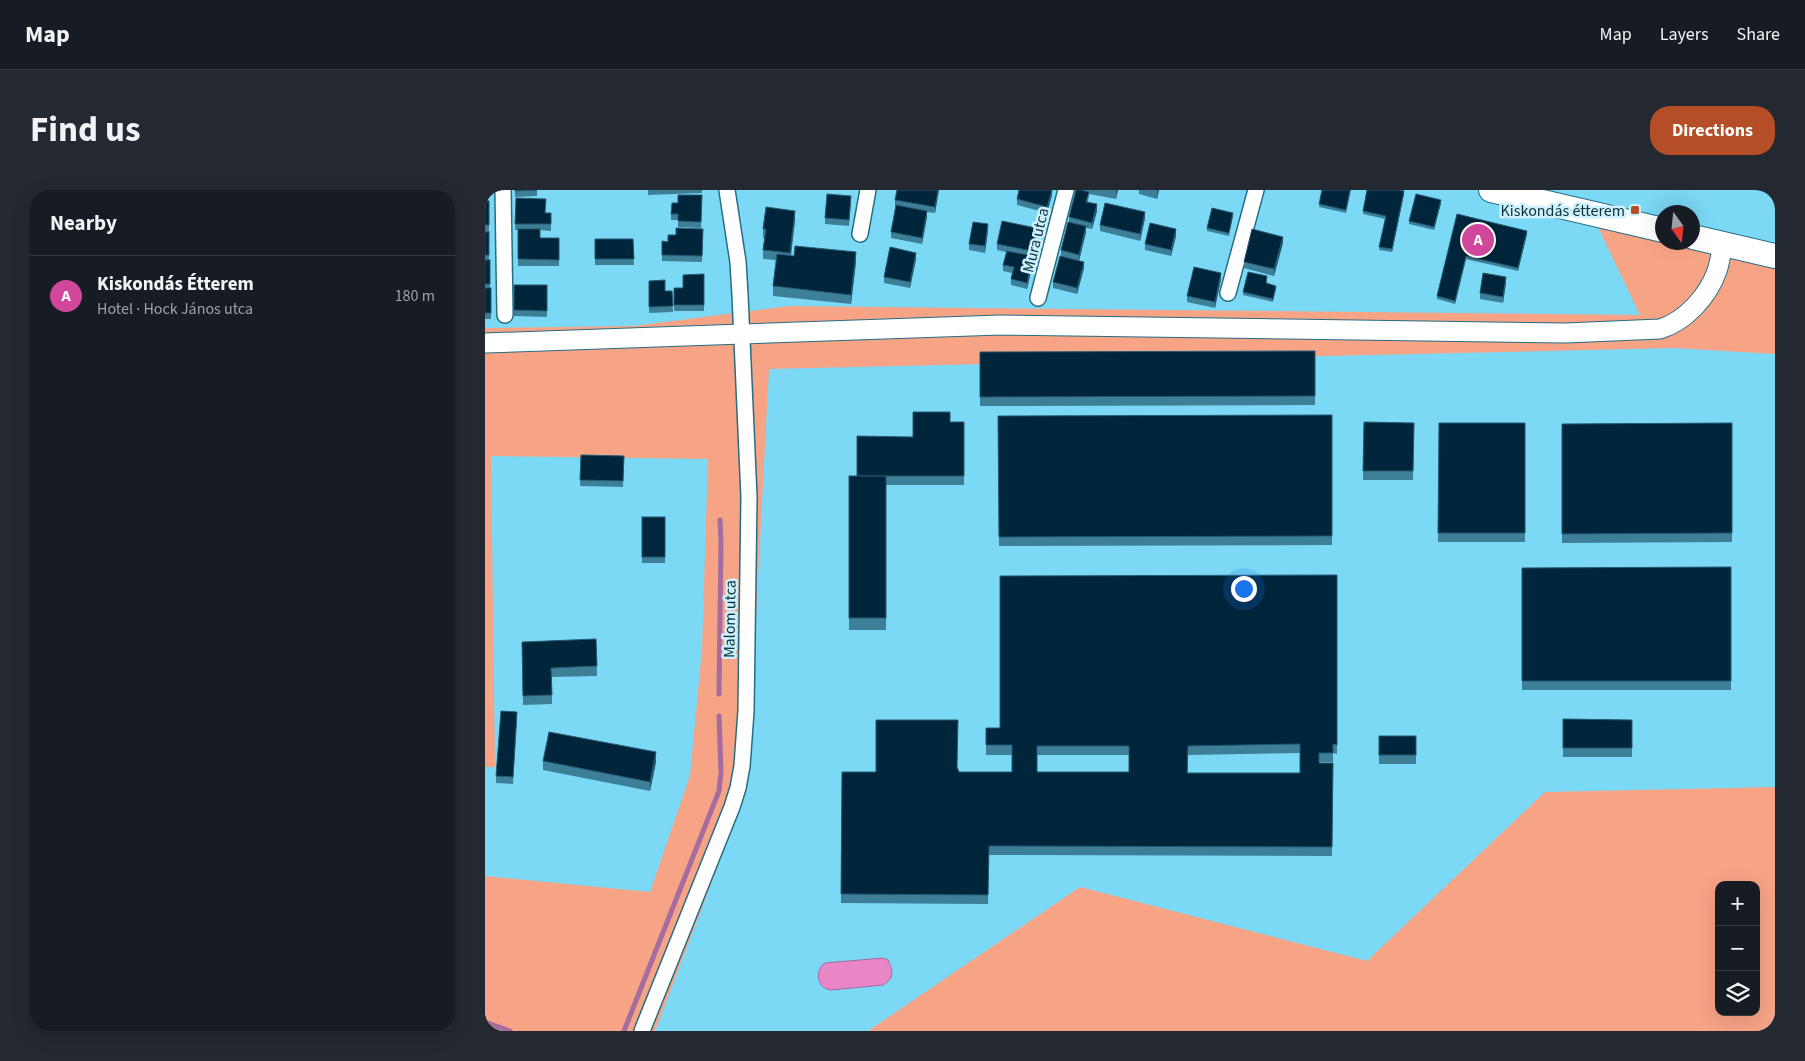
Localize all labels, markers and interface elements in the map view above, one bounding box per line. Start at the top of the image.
text: Map [25,17,70,52]
text: Map [1600,22,1632,47]
text: Layers [1660,22,1709,47]
text: Share [1737,22,1780,47]
text: Find us [30,105,140,155]
button: Directions [1650,106,1775,155]
place label: Kiskondás étterem [1501,200,1625,222]
marker: Kiskondás étterem [1629,204,1641,216]
north arrow [1655,205,1700,250]
street label: Mura utca [1017,206,1055,275]
text: Nearby [50,208,117,238]
pin: A [1462,221,1494,259]
text: Kiskondás Étterem [97,271,254,298]
text: A [61,285,71,307]
text: 180 m [395,285,435,307]
text: Hotel · Hock János utca [97,298,253,320]
your location [1231,576,1257,602]
street label: Malom utca [718,580,742,658]
map controls [1715,881,1760,1016]
button: + [1715,881,1760,926]
button: − [1715,926,1760,971]
button: layers [1715,971,1760,1016]

